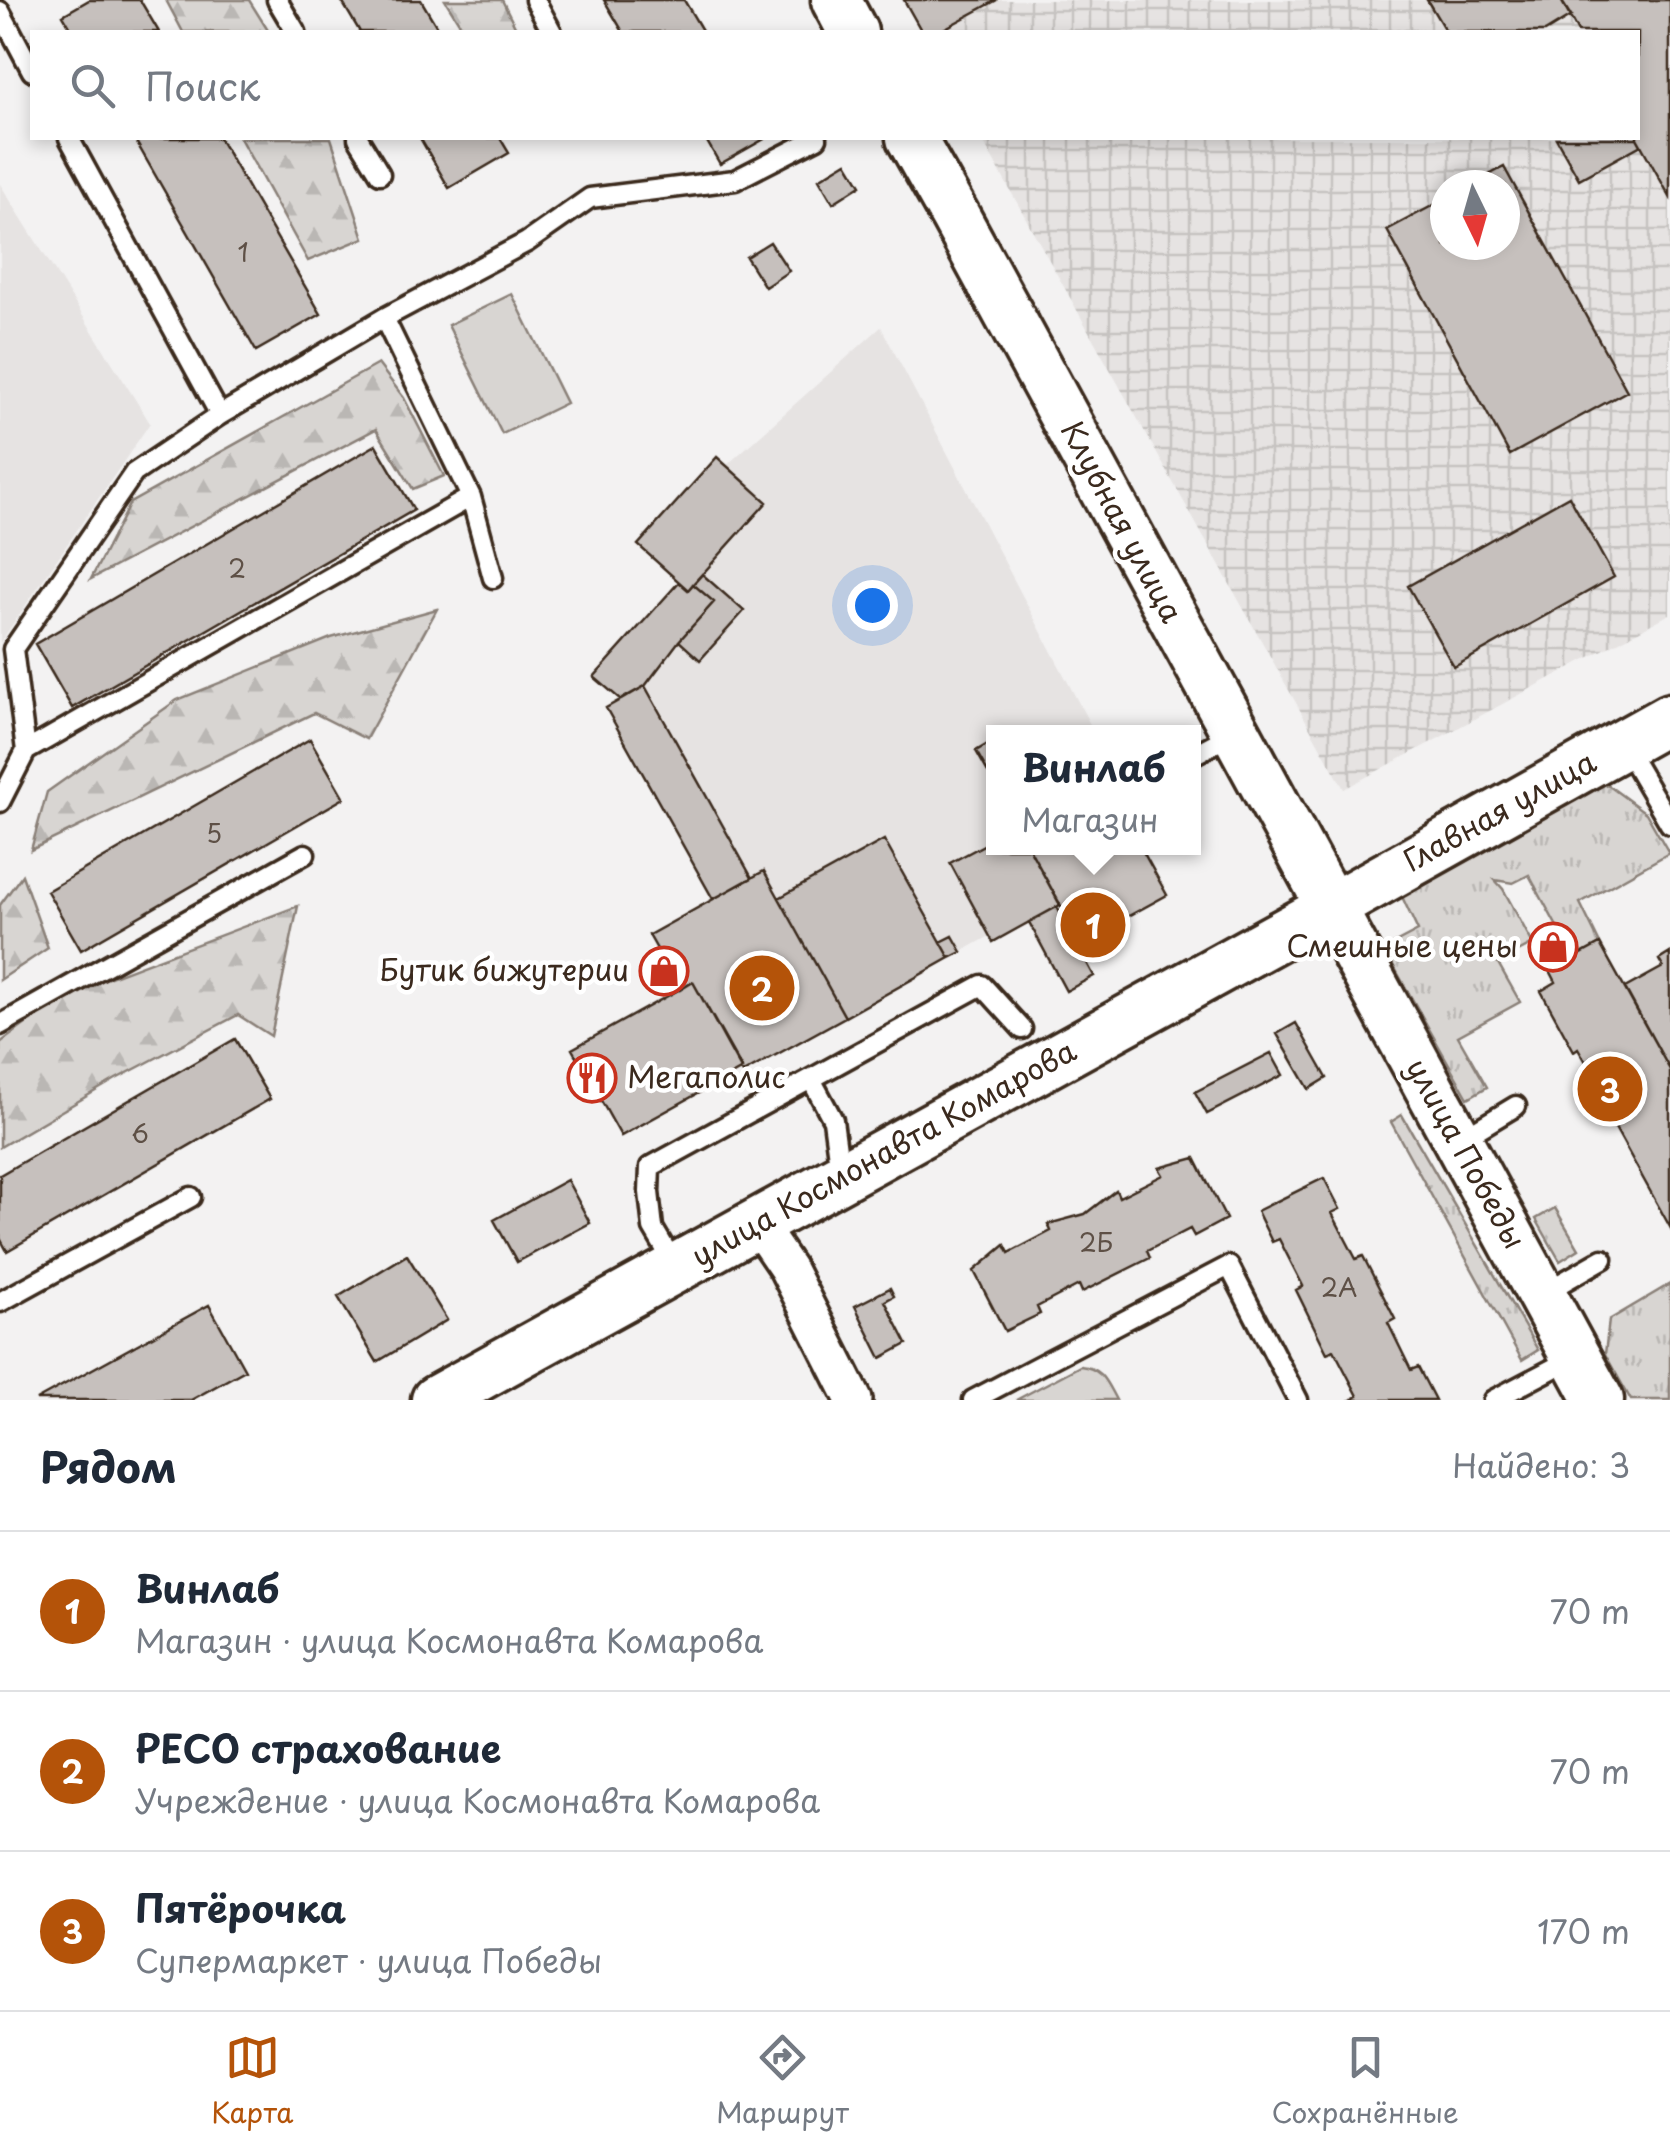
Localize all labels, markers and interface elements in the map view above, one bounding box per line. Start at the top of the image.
search box [30,30,1640,140]
text: Поиск [145,57,260,114]
icon: search [65,58,120,113]
north arrow [1430,170,1520,260]
house number: 1 [237,233,249,271]
street label: Клубная улица [1051,412,1195,630]
house number: 2 [228,549,246,587]
your location [847,580,898,631]
popup [986,725,1201,855]
text: Винлаб [1021,738,1166,795]
street label: Главная улица [1394,738,1603,881]
text: Магазин [1021,795,1158,843]
house number: 5 [206,814,222,852]
pin: 1 [1060,888,1126,962]
shop icon: Смешные цены [1527,921,1579,973]
place label: Смешные цены [1286,922,1518,967]
shop icon: Бутик бижутерии [638,945,690,997]
place label: Бутик бижутерии [379,946,629,991]
pin: 2 [730,950,794,1026]
street label: улица Космонавта Комарова [682,1027,1084,1277]
street label: улица Победы [1396,1049,1538,1256]
restaurant icon: Мегаполис [566,1052,618,1104]
pin: 3 [1578,1052,1642,1126]
place label: Мегаполис [627,1053,786,1098]
house number: 6 [131,1114,149,1152]
house number: 2Б [1079,1223,1113,1261]
house number: 2А [1321,1268,1357,1306]
text: Рядом [40,1434,177,1497]
text: Найдено: 3 [1452,1441,1630,1489]
text: Винлаб [135,1559,279,1616]
text: 1 [65,1587,80,1635]
text: 70 m [1550,1587,1630,1635]
text: Магазин · улица Космонавта Комарова [135,1616,763,1664]
text: РЕСО страхование [135,1719,501,1776]
text: 2 [61,1747,84,1795]
text: 70 m [1550,1747,1630,1795]
text: Учреждение · улица Космонавта Комарова [135,1776,820,1824]
text: Пятёрочка [135,1879,346,1936]
text: 3 [62,1907,83,1955]
text: 170 m [1537,1907,1630,1955]
text: Супермаркет · улица Победы [135,1936,602,1984]
tab: Карта [211,2030,294,2133]
tab: Маршрут [716,2030,849,2133]
tab: Сохранённые [1271,2030,1459,2133]

